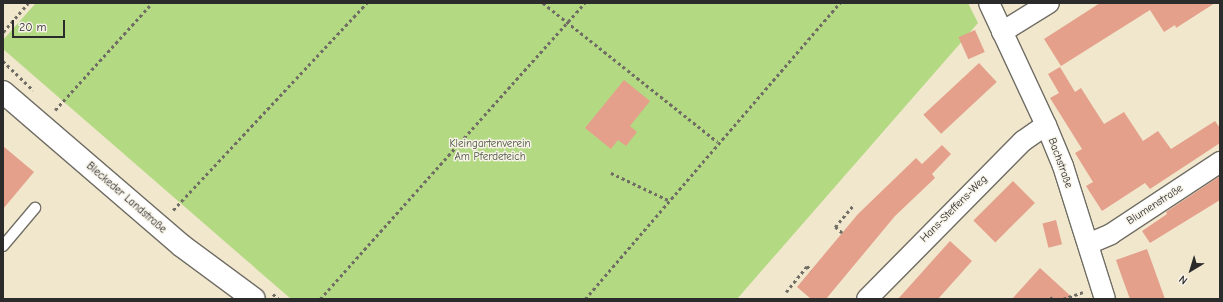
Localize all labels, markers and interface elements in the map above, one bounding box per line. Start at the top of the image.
scale bar [14,12,67,38]
text: 20 m [19,20,47,34]
street label: Bachstraße [1045,136,1075,190]
park label: Kleingartenverein Am Pferdeteich [449,138,531,164]
street label: Bleckeder Landstraße [83,160,169,236]
street label: Hans-Steffens-Weg [918,173,990,245]
street label: Blumenstraße [1124,182,1186,228]
north arrow [1171,250,1211,290]
text: N [1176,273,1190,287]

